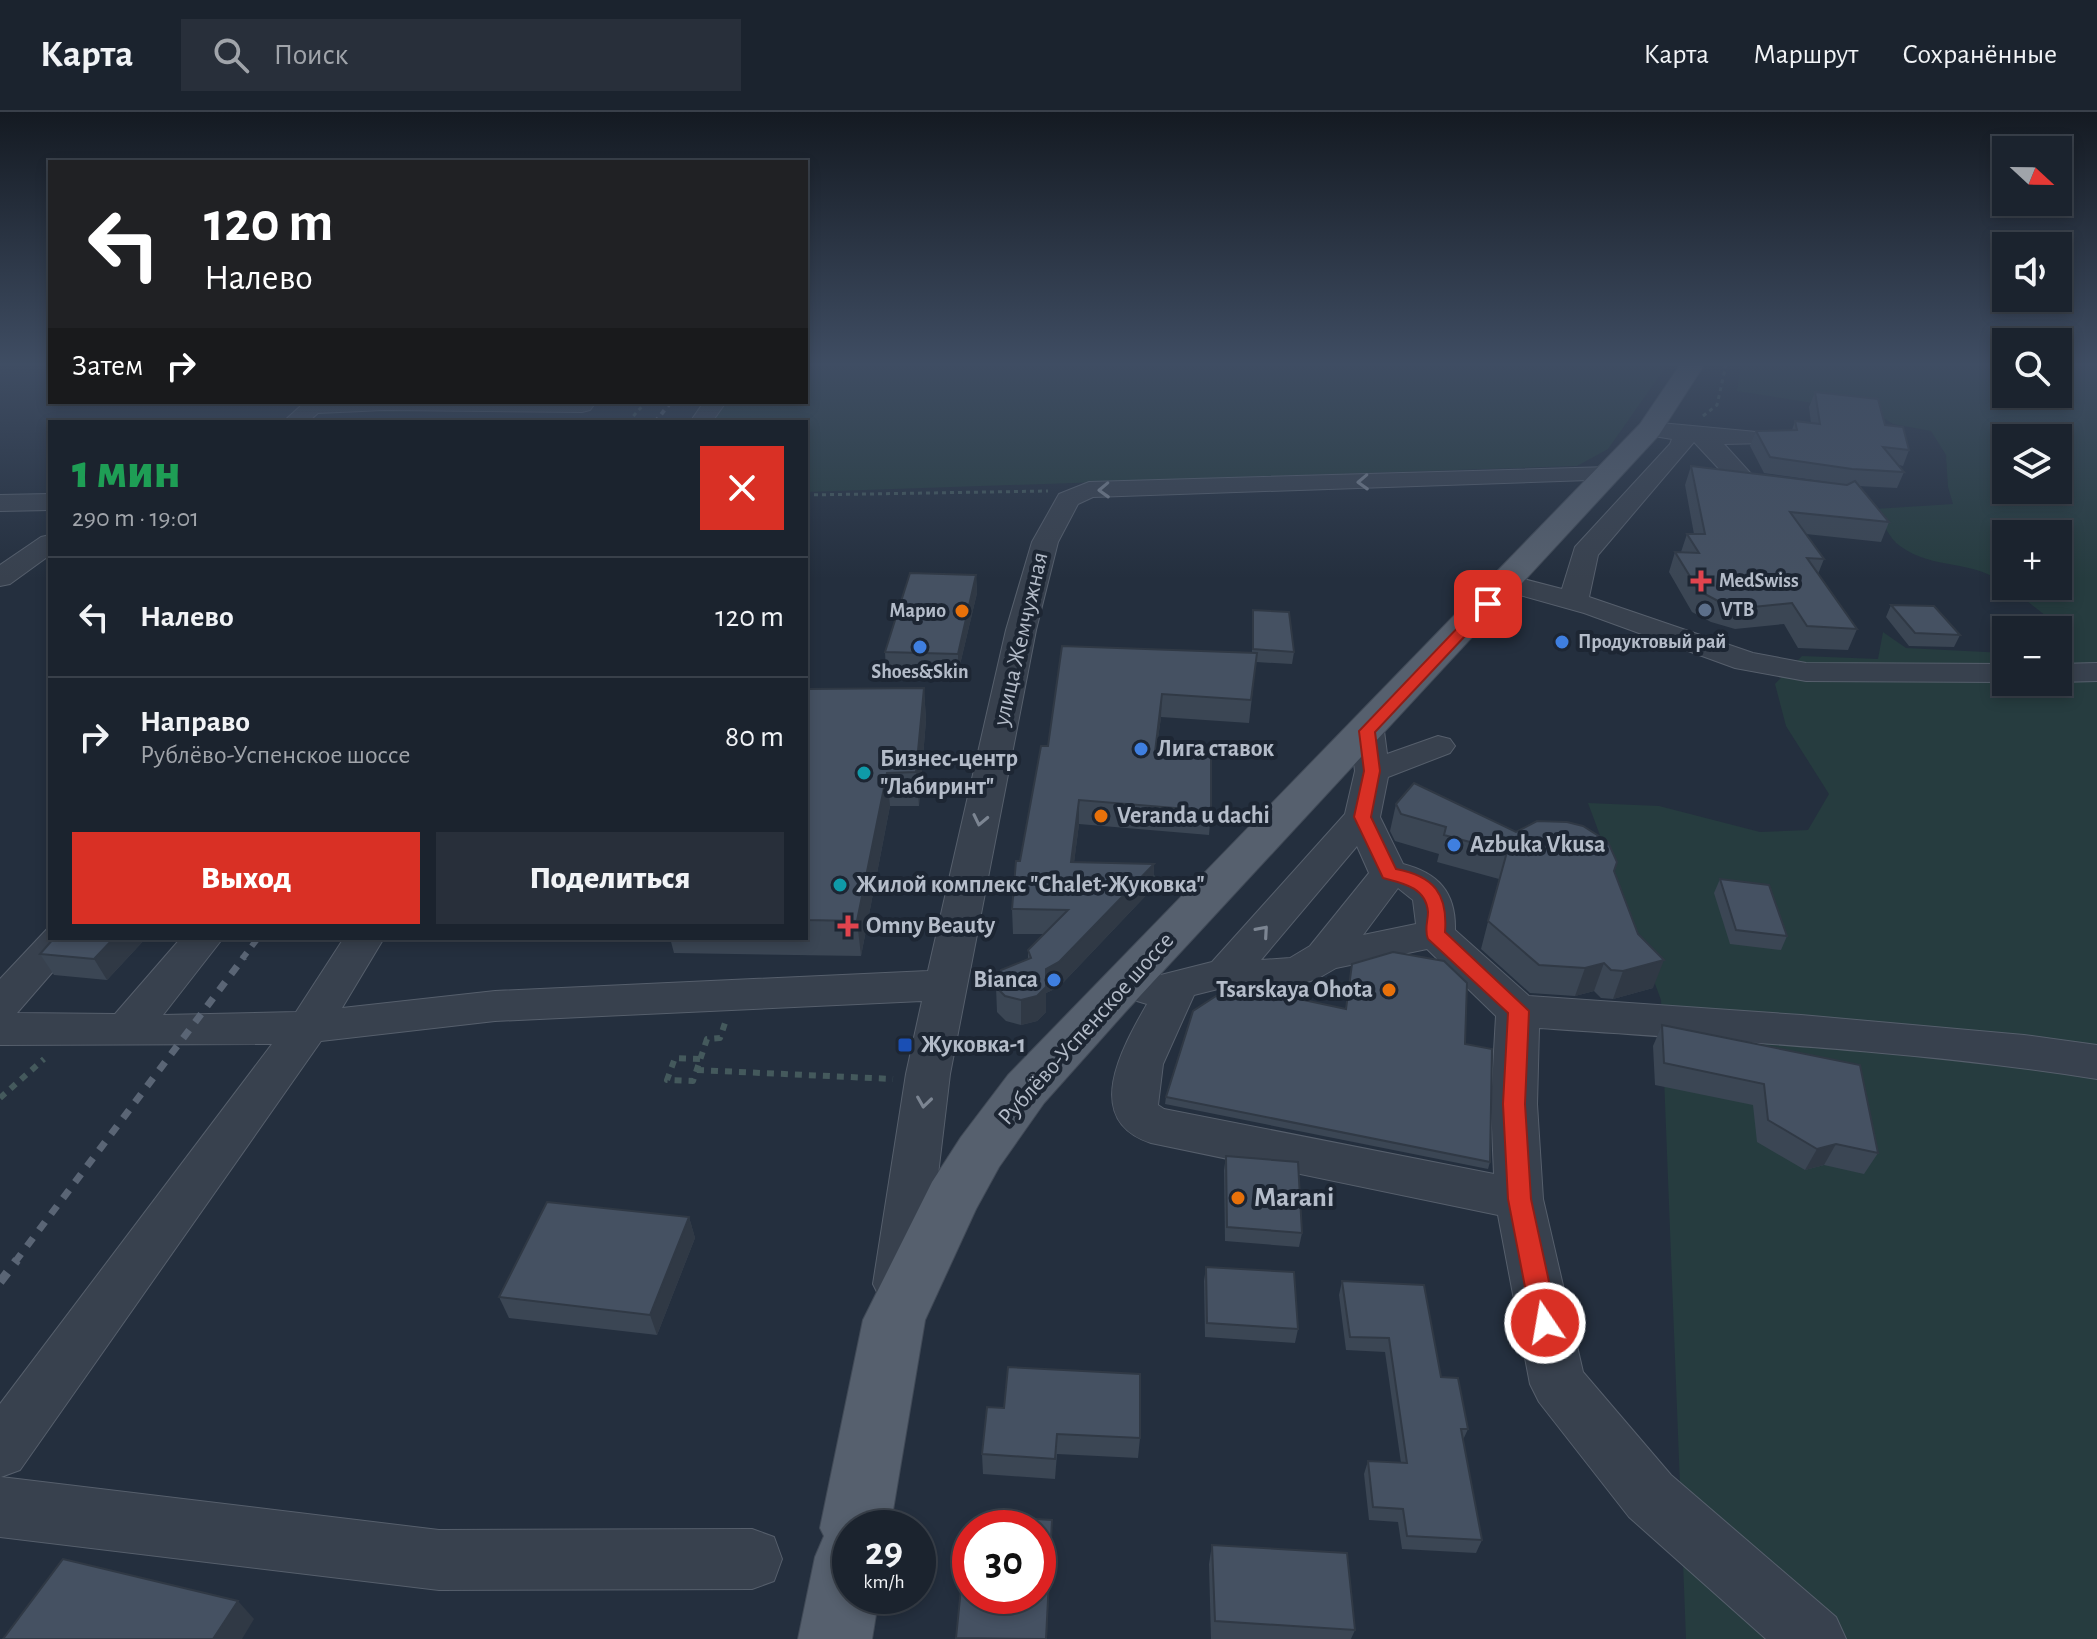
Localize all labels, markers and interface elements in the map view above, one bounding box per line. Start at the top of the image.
search box [181,19,741,91]
icon: search [209,33,253,77]
text: Карта [40,36,133,74]
text: Поиск [273,40,348,70]
text: Карта [1643,41,1709,69]
text: Маршрут [1753,41,1858,69]
text: Сохранённые [1902,41,2057,69]
north arrow [1992,136,2072,216]
map controls [1992,136,2072,696]
icon: left [72,192,176,296]
text: 120 m [204,195,333,251]
button: sound [1992,232,2072,312]
text: Налево [204,260,313,296]
button: search [1992,328,2072,408]
icon: right [159,344,203,388]
text: Затем [72,351,143,381]
button: layers [1992,424,2072,504]
button: close [700,446,784,530]
text: 1 мин [72,449,181,497]
one-way arrow [1356,473,1369,490]
one-way arrow [1097,481,1110,499]
text: 290 m · 19:01 [72,505,199,531]
button: + [1992,520,2072,600]
street label: улица Жемчужная [989,550,1053,729]
pin [1454,570,1522,638]
marker: MedSwiss [1690,570,1712,592]
place label: MedSwiss [1719,571,1799,591]
icon: arrive [1466,582,1510,626]
icon: left [72,595,116,639]
place label: VTB [1721,600,1754,620]
place label: Марио [889,601,946,621]
marker: VTB [1696,601,1714,619]
text: Налево [140,602,234,632]
text: 120 m [715,602,784,632]
marker: Марио [953,602,971,620]
button: − [1992,616,2072,696]
place label: Продуктовый рай [1578,632,1726,652]
marker: Продуктовый рай [1553,633,1571,651]
marker: Shoes&Skin [911,638,929,656]
place label: Shoes&Skin [871,662,969,682]
text: Направо [140,707,250,737]
icon: right [72,715,116,759]
text: 80 m [725,722,784,752]
place label: Лига ставок [1157,737,1274,761]
marker: Лига ставок [1132,740,1150,758]
text: Рублёво-Успенское шоссе [140,742,411,768]
place label: Бизнес-центр "Лабиринт" [880,747,1018,799]
marker: Бизнес-центр "Лабиринт" [855,764,873,782]
place label: Veranda u dachi [1117,804,1270,828]
marker: Veranda u dachi [1092,807,1110,825]
one-way arrow [972,813,989,826]
button: Выход [72,832,420,924]
button: Поделиться [436,832,784,924]
place label: Azbuka Vkusa [1470,833,1606,857]
marker: Azbuka Vkusa [1445,836,1463,854]
place label: Жилой комплекс "Chalet-Жуковка" [856,873,1205,897]
marker: Жилой комплекс "Chalet-Жуковка" [831,876,849,894]
place label: Omny Beauty [866,914,996,938]
marker: Omny Beauty [837,915,859,937]
one-way arrow [1253,926,1268,940]
street label: Рублёво-Успенское шоссе [994,928,1178,1130]
place label: Bianca [973,968,1038,992]
marker: Bianca [1045,971,1063,989]
place label: Tsarskaya Ohota [1216,978,1373,1002]
marker: Tsarskaya Ohota [1380,981,1398,999]
place label: Жуковка-1 [921,1033,1026,1057]
marker: Жуковка-1 [896,1036,914,1054]
one-way arrow [916,1095,933,1109]
place label: Marani [1254,1184,1334,1212]
marker: Marani [1229,1189,1247,1207]
position arrow [1503,1281,1587,1365]
speed limit sign: 30 [952,1510,1056,1614]
text: 29 [865,1532,903,1572]
text: km/h [863,1572,905,1592]

